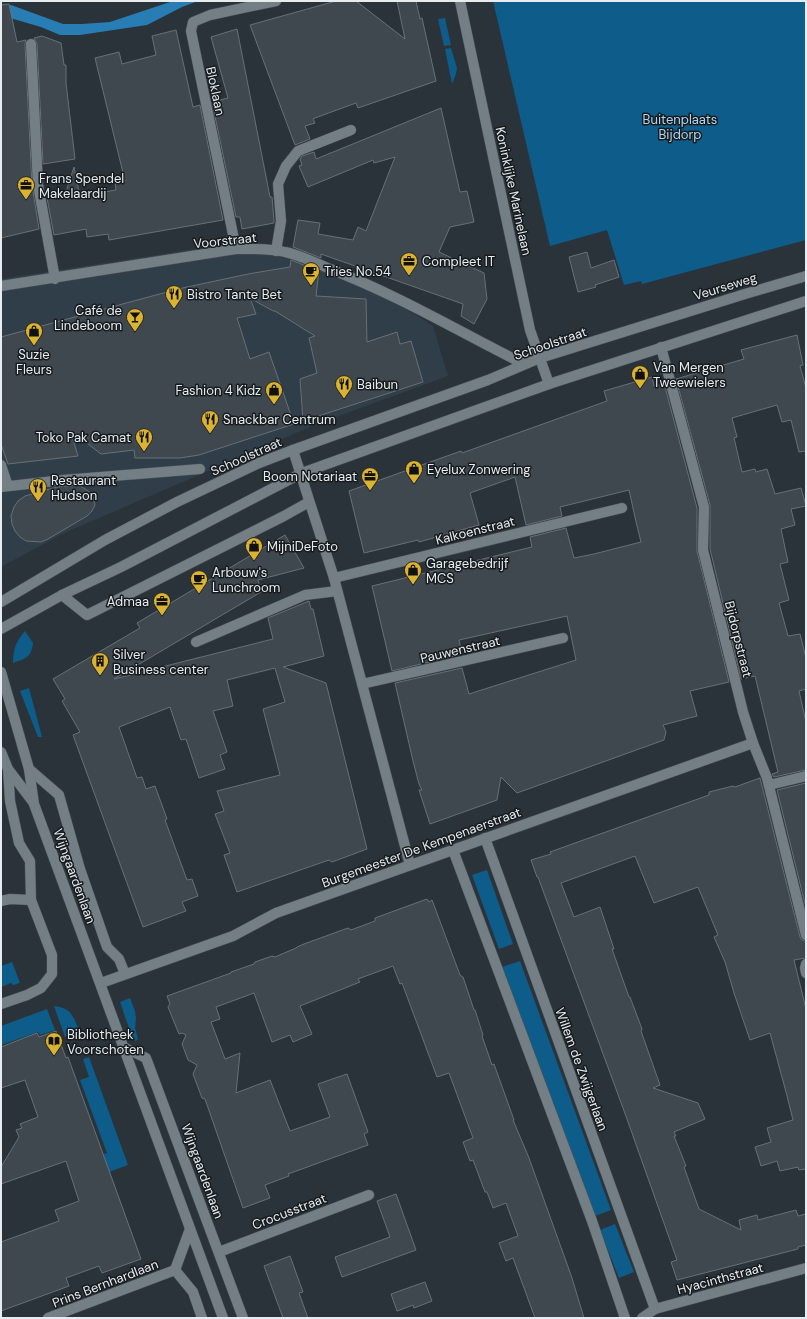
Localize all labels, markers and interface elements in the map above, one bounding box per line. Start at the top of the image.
street label: Bloklaan [202,65,229,117]
park label: Buitenplaats Bijdorp [643,111,717,143]
street label: Koninklijke Marinelaan [492,125,535,257]
place label: Frans Spendel Makelaardij [39,170,124,202]
office icon: Frans Spendel Makelaardij [16,175,36,200]
street label: Voorstraat [193,229,257,252]
office icon: Compleet IT [399,251,419,276]
place label: Compleet IT [422,253,495,270]
cafe icon: Tries No.54 [301,261,321,286]
place label: Tries No.54 [324,263,391,280]
street label: Veurseweg [691,269,759,304]
restaurant icon: Bistro Tante Bet [164,284,184,309]
place label: Bistro Tante Bet [187,286,282,303]
place label: Café de Lindeboom [54,302,122,334]
bar icon: Café de Lindeboom [125,307,145,332]
shop icon: Suzie Fleurs [24,321,44,346]
street label: Schoolstraat [511,323,589,364]
place label: Suzie Fleurs [16,346,52,378]
place label: Van Mergen Tweewielers [653,359,726,391]
shop icon: Van Mergen Tweewielers [630,364,650,389]
restaurant icon: Baibun [334,374,354,399]
place label: Baibun [357,376,398,393]
shop icon: Fashion 4 Kidz [264,380,284,405]
place label: Fashion 4 Kidz [175,382,261,399]
restaurant icon: Snackbar Centrum [200,409,220,434]
place label: Snackbar Centrum [223,411,336,428]
restaurant icon: Toko Pak Camat [134,427,154,452]
place label: Toko Pak Camat [36,429,131,446]
street label: Schoolstraat [208,433,284,480]
shop icon: Eyelux Zonwering [404,459,424,484]
place label: Eyelux Zonwering [427,461,531,478]
office icon: Boom Notariaat [360,466,380,491]
place label: Boom Notariaat [263,468,357,485]
place label: Restaurant Hudson [51,472,116,504]
restaurant icon: Restaurant Hudson [28,477,48,502]
street label: Kalkoenstraat [434,512,517,549]
shop icon: MijniDeFoto [244,536,264,561]
place label: MijniDeFoto [267,538,338,555]
place label: Garagebedrijf MCS [426,555,509,587]
shop icon: Garagebedrijf MCS [403,560,423,585]
place label: Arbouw's Lunchroom [212,564,280,596]
cafe icon: Arbouw's Lunchroom [189,569,209,594]
office icon: Admaa [152,591,172,616]
place label: Admaa [107,593,149,610]
street label: Bijdorpstraat [721,599,756,679]
street label: Pauwenstraat [419,632,502,667]
place label: Silver Business center [113,646,209,678]
building icon: Silver Business center [90,651,110,676]
street label: Burgemeester De Kempenaerstraat [319,803,523,892]
street label: Wijngaardenlaan [49,826,100,926]
street label: Willem de Zwijgerlaan [551,1005,612,1133]
place label: Bibliotheek Voorschoten [67,1026,144,1058]
library icon: Bibliotheek Voorschoten [44,1031,64,1056]
street label: Wijngaardenlaan [177,1121,228,1221]
street label: Crocusstraat [250,1190,329,1233]
street label: Prins Bernhardlaan [50,1255,161,1312]
street label: Hyacinthstraat [675,1259,765,1298]

